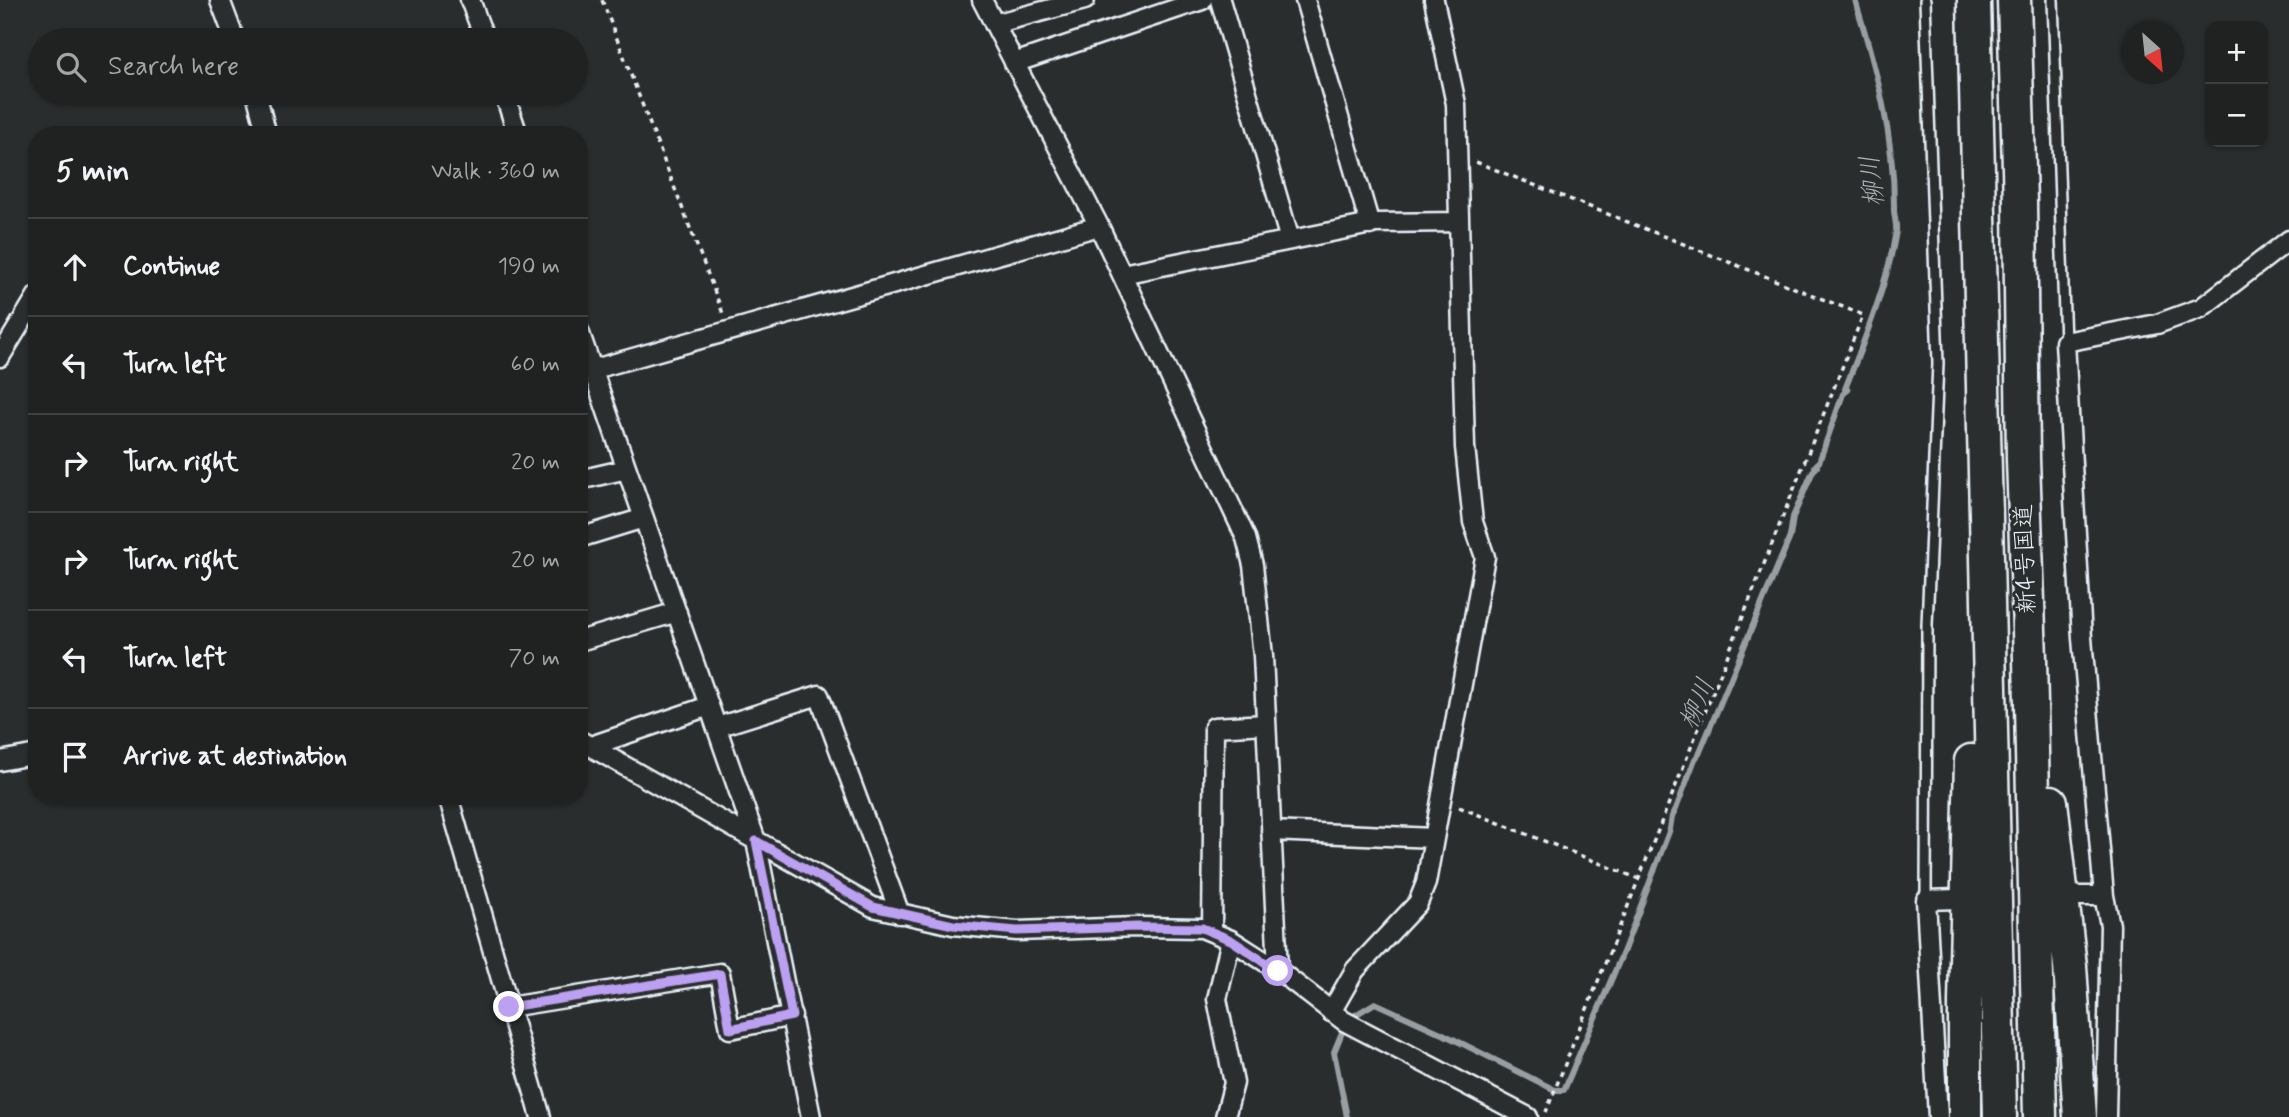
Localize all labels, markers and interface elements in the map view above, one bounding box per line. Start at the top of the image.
north arrow [2121,21,2184,84]
map controls [2205,21,2268,147]
button: + [2205,21,2268,84]
search box [28,28,588,105]
icon: search [52,48,90,86]
text: Search here [108,50,239,84]
button: − [2205,84,2268,147]
text: 5 min [56,152,130,191]
water label: 柳川 [1853,153,1893,209]
text: Walk · 360 m [431,157,560,187]
icon: ahead [56,248,94,286]
text: Continue [123,250,220,284]
text: 190 m [498,252,560,282]
icon: left [56,346,94,384]
text: Turn left [123,348,227,382]
text: 60 m [511,350,560,380]
icon: right [56,444,94,482]
text: Turn right [123,446,239,480]
text: 20 m [511,448,560,478]
street label: 新4号国道 [2009,504,2043,614]
icon: right [56,542,94,580]
text: Turn right [123,544,239,578]
text: 20 m [511,546,560,576]
icon: left [56,640,94,678]
text: Turn left [123,642,227,676]
text: 70 m [508,644,560,674]
water label: 柳川 [1672,673,1724,735]
icon: arrive [56,738,94,776]
text: Arrive at destination [123,740,347,774]
route start [1262,955,1293,986]
route end [493,991,524,1022]

